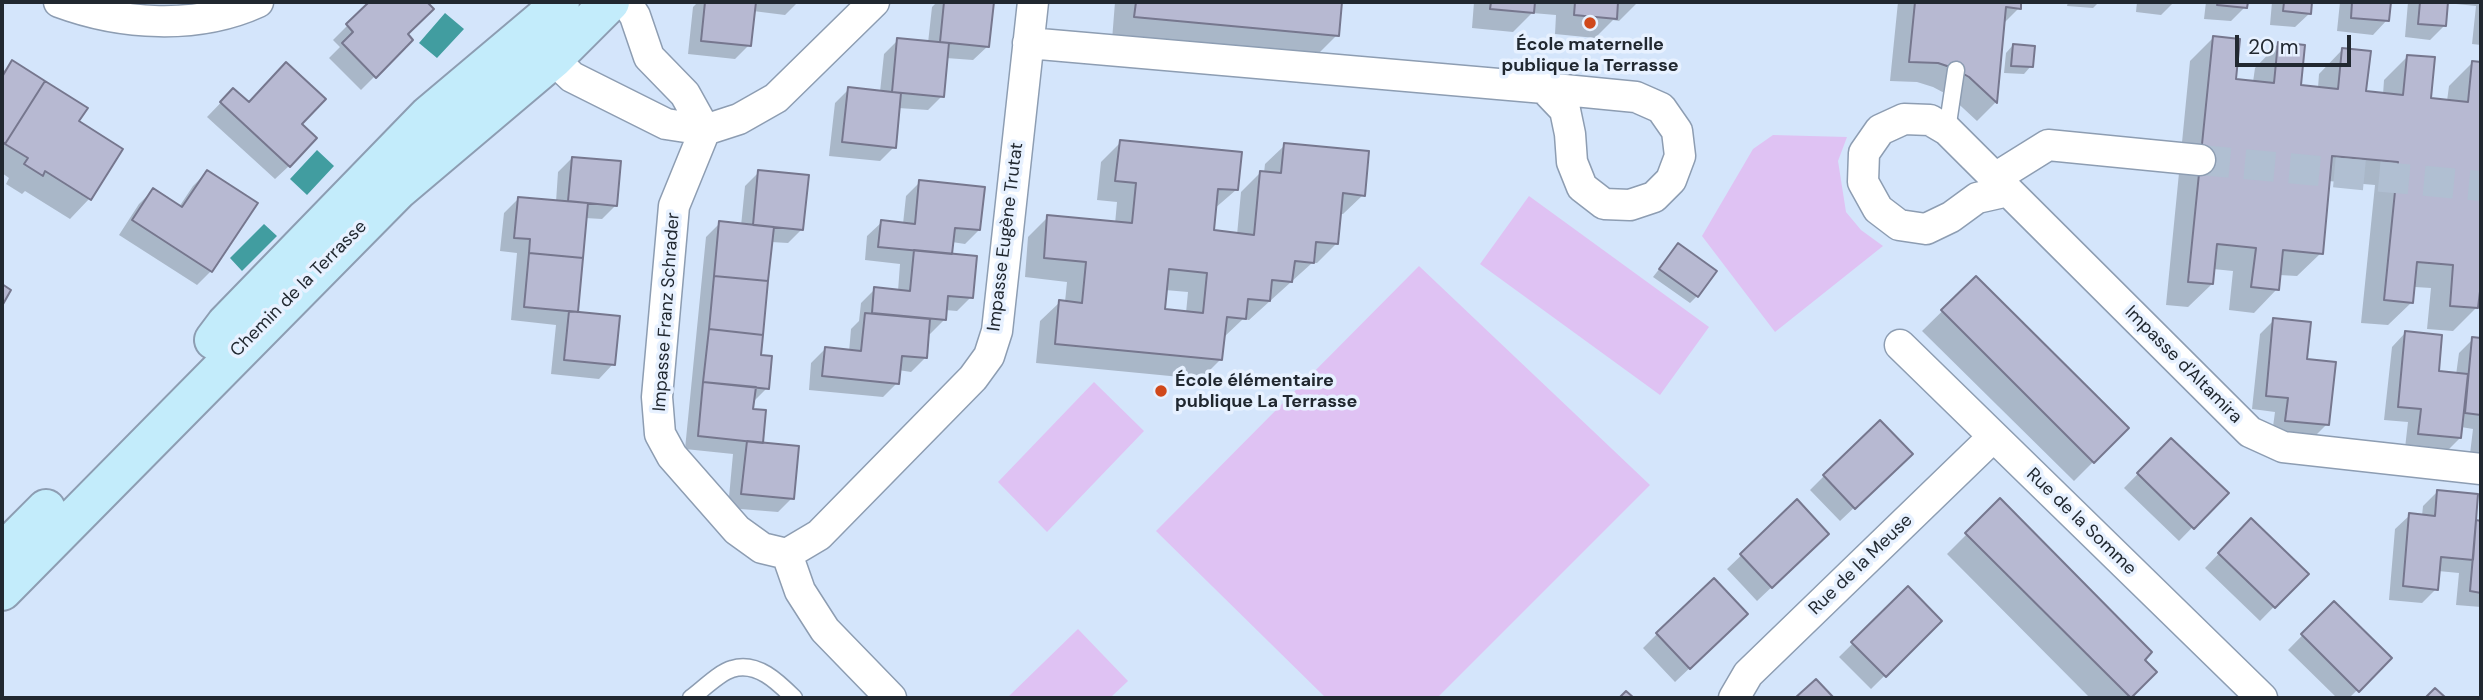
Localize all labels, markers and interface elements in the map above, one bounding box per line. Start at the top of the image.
marker: École maternelle publique la Terrasse [1582,15,1598,31]
scale bar [2238,21,2354,65]
text: 20 m [2248,33,2299,61]
place label: École maternelle publique la Terrasse [1501,34,1679,76]
street label: Impasse Eugène Trutat [984,141,1028,333]
street label: Impasse Franz Schrader [649,212,685,412]
street label: Chemin de la Terrasse [226,216,372,362]
street label: Impasse d'Altamira [2120,302,2246,428]
place label: École élémentaire publique La Terrasse [1175,370,1357,412]
marker: École élémentaire publique La Terrasse [1153,383,1169,399]
street label: Rue de la Somme [2022,464,2140,580]
street label: Rue de la Meuse [1805,510,1917,620]

